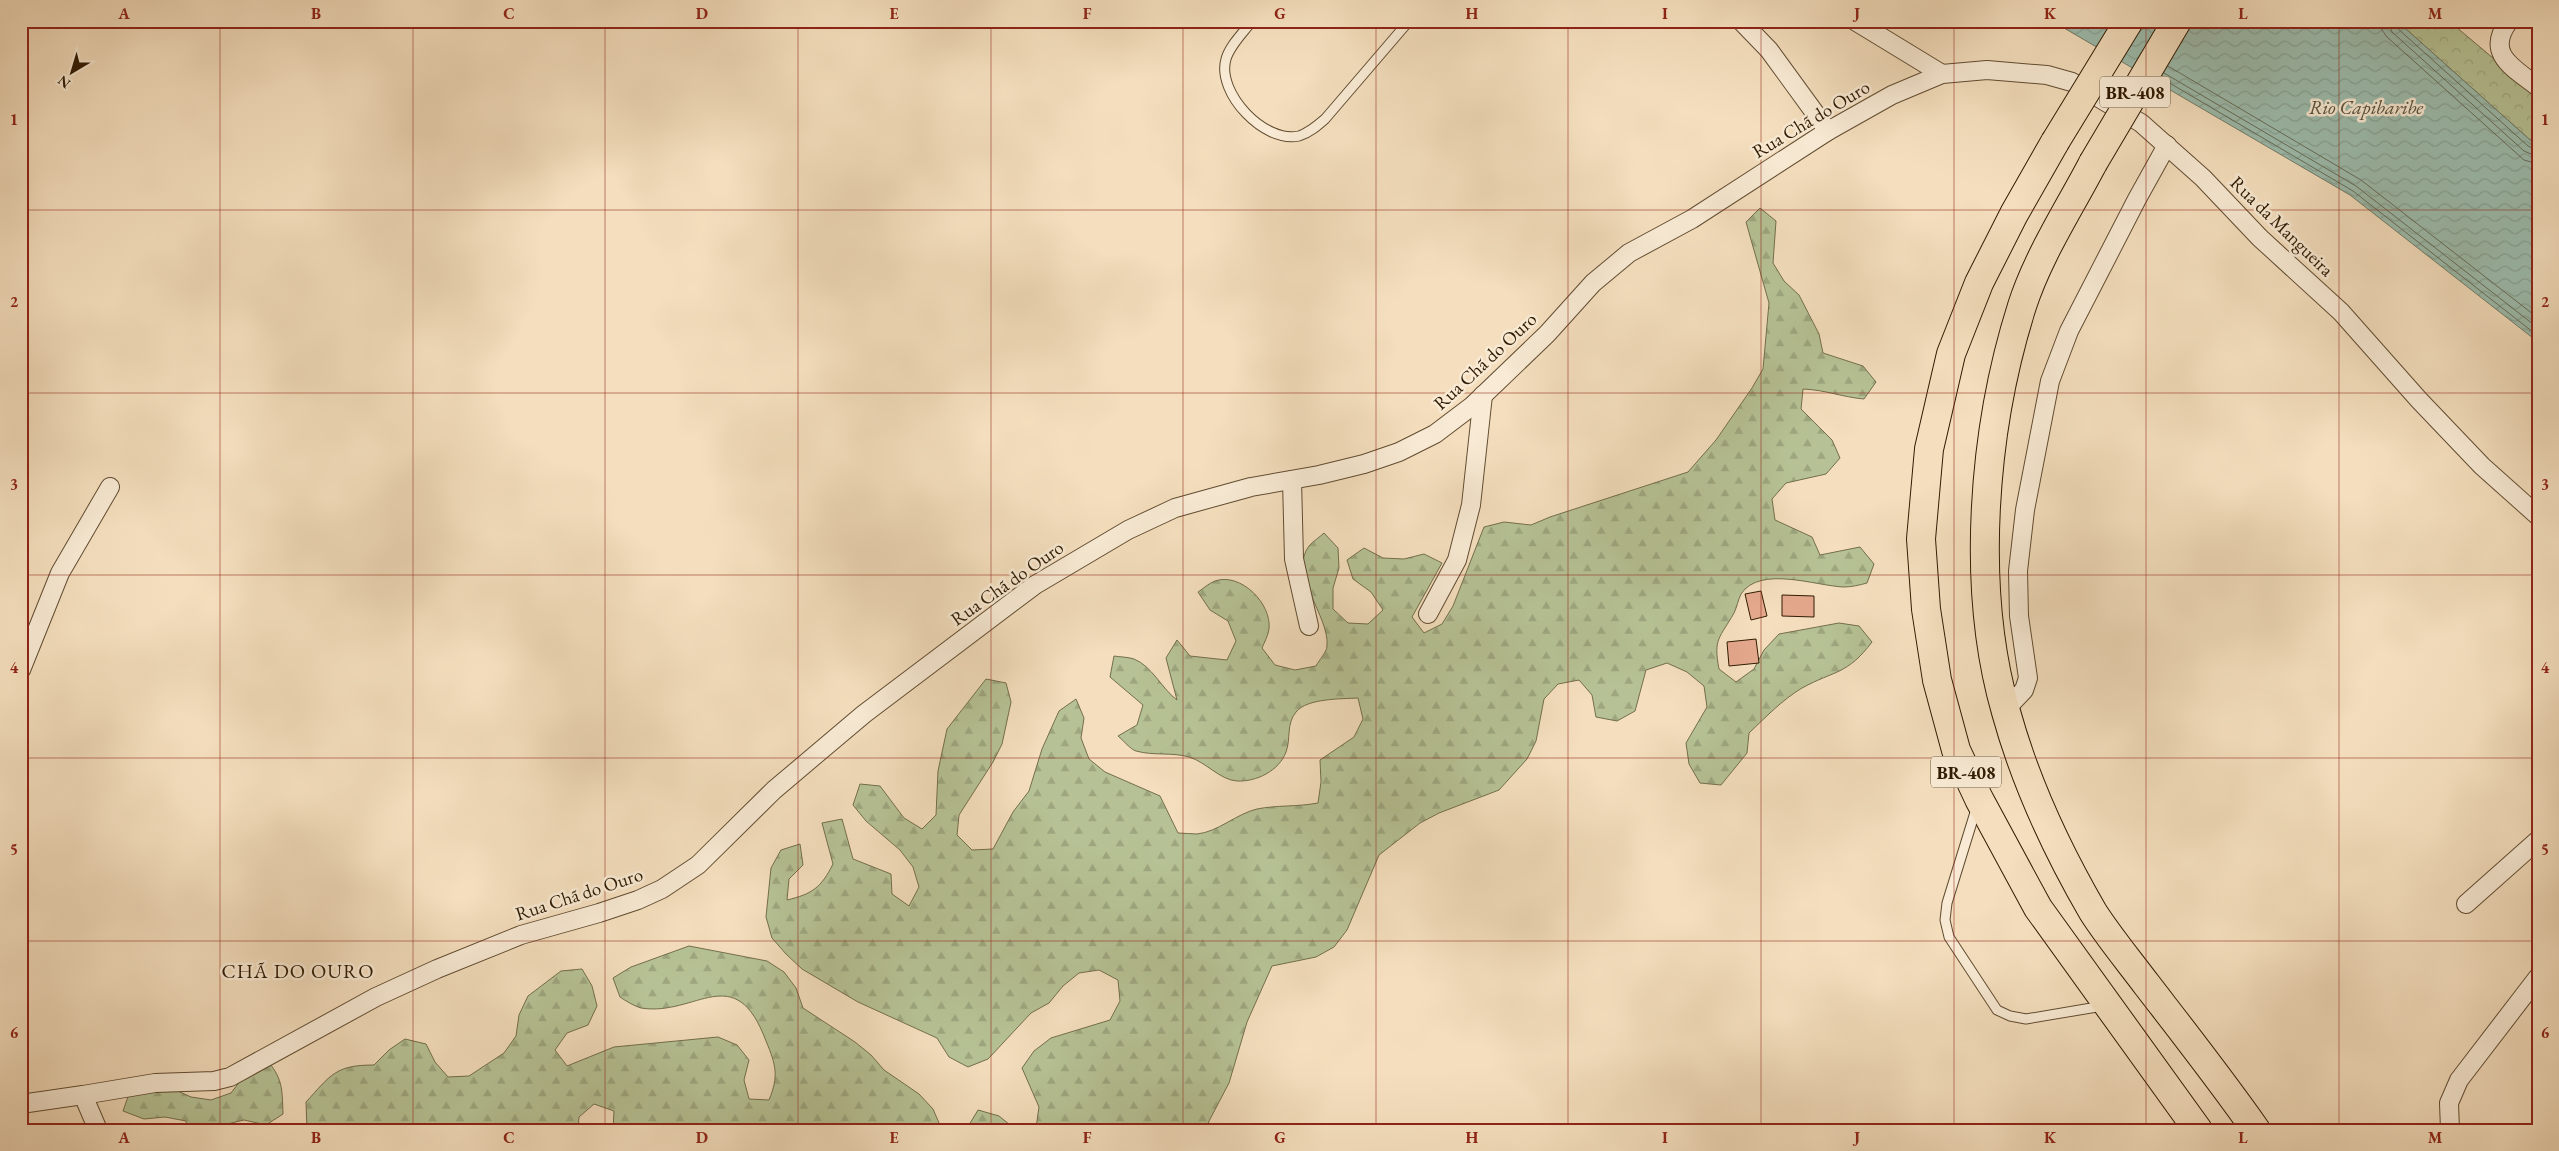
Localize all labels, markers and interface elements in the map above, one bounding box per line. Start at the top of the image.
text: A [117,3,130,24]
text: B [311,3,321,24]
text: C [503,3,515,24]
text: D [696,3,708,24]
text: E [889,3,899,24]
text: F [1083,3,1092,24]
text: G [1274,3,1286,24]
text: H [1466,3,1479,24]
text: I [1662,3,1668,24]
text: J [1852,3,1860,24]
text: K [2044,3,2057,24]
text: L [2238,3,2248,24]
text: M [2428,3,2443,24]
north arrow [48,48,98,98]
text: N [53,71,74,93]
street label: Rua Chã do Ouro [1748,74,1874,164]
road number: BR-408 [2100,76,2170,108]
water label: Rio Capibaribe [2309,94,2423,120]
text: 1 [10,109,18,130]
text: 1 [2541,109,2549,130]
street label: Rua da Mangueira [2225,170,2339,282]
text: 2 [10,291,19,312]
text: 2 [2541,291,2550,312]
street label: Rua Chã do Ouro [1428,307,1542,415]
text: 3 [10,474,18,495]
text: 3 [2541,474,2549,495]
street label: Rua Chã do Ouro [945,535,1069,631]
text: 4 [10,657,19,678]
text: 4 [2541,657,2550,678]
road number: BR-408 [1931,756,2001,788]
text: 5 [10,839,18,860]
text: 5 [2541,839,2549,860]
street label: Rua Chã do Ouro [512,862,646,926]
district label: CHÃ DO OURO [221,958,375,984]
text: 6 [10,1022,19,1043]
text: 6 [2541,1022,2550,1043]
text: A [117,1127,130,1148]
text: B [311,1127,321,1148]
text: C [503,1127,515,1148]
text: D [696,1127,708,1148]
text: E [889,1127,899,1148]
text: F [1083,1127,1092,1148]
text: G [1274,1127,1286,1148]
text: H [1466,1127,1479,1148]
text: I [1662,1127,1668,1148]
text: J [1852,1127,1860,1148]
text: K [2044,1127,2057,1148]
text: L [2238,1127,2248,1148]
text: M [2428,1127,2443,1148]

